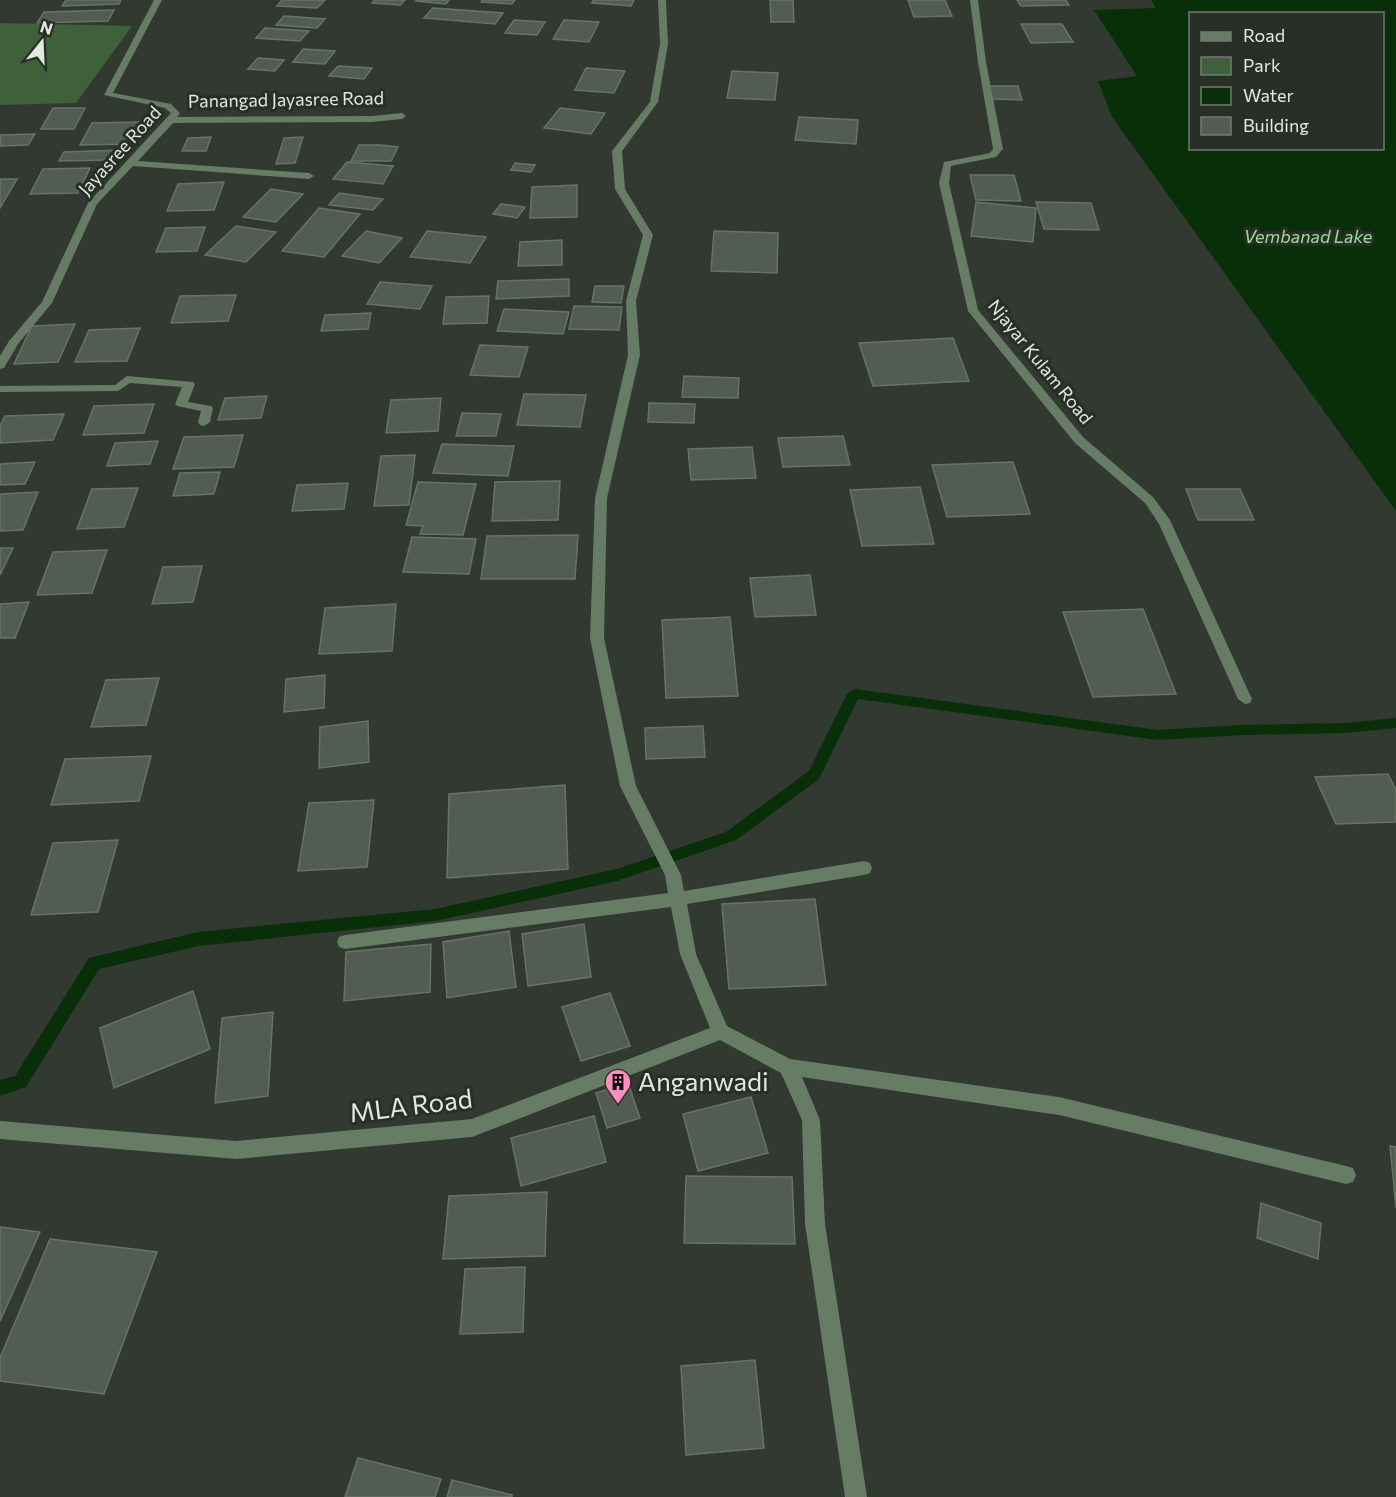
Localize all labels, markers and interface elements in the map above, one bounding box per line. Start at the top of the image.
north arrow [12,12,72,72]
legend [1189,12,1384,150]
text: N [38,16,55,38]
text: Road [1243,24,1285,46]
text: Park [1243,54,1281,76]
text: Water [1243,84,1294,106]
street label: Panangad Jayasree Road [188,86,384,112]
street label: Jayasree Road [73,101,165,200]
text: Building [1243,114,1309,136]
water label: Vembanad Lake [1244,225,1373,247]
street label: Njayar Kulam Road [984,295,1098,428]
place label: Anganwadi [638,1065,769,1096]
building icon: Anganwadi [603,1067,633,1105]
street label: MLA Road [348,1082,474,1127]

